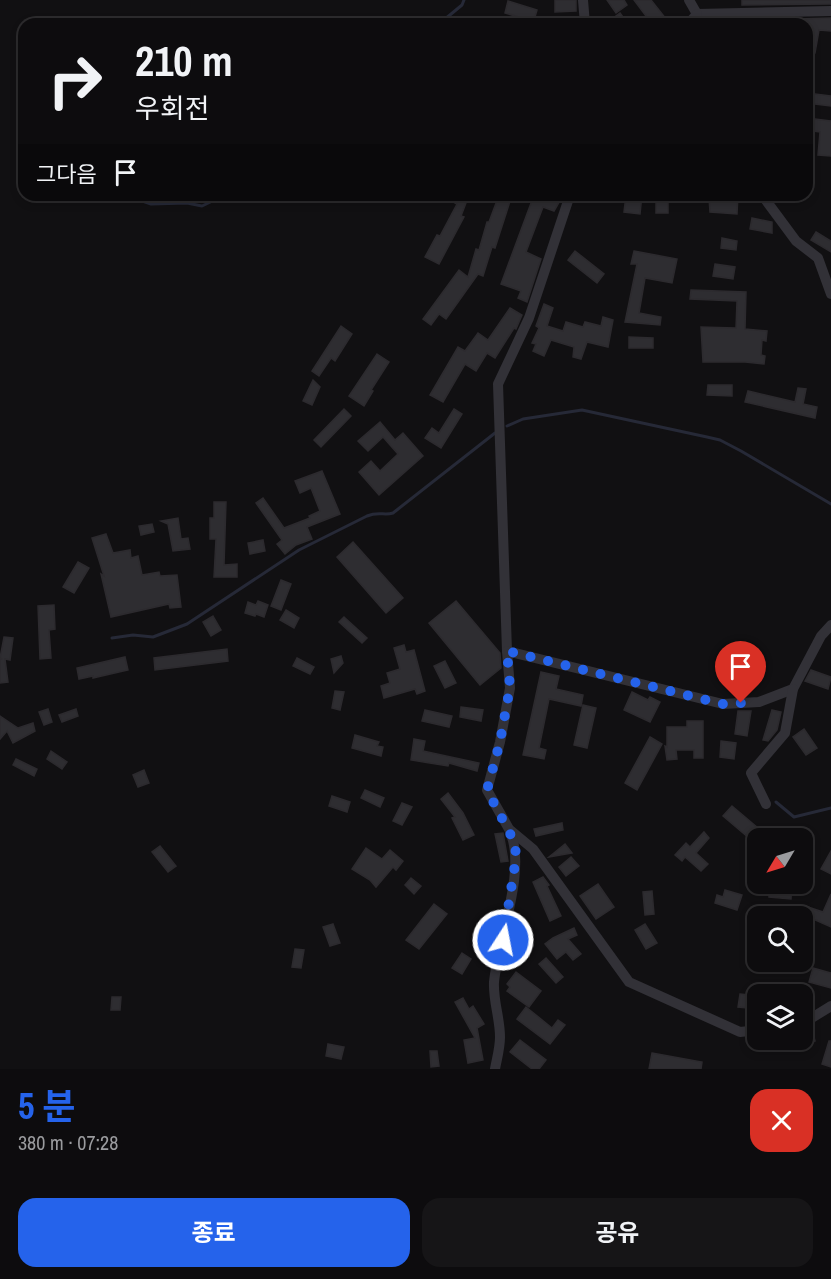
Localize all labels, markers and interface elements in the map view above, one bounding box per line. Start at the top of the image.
text: 210 m [135,33,233,89]
icon: right [36,42,114,120]
text: 우회전 [135,90,210,126]
icon: arrive [109,156,142,189]
text: 그다음 [36,159,97,189]
pin [715,641,766,703]
icon: arrive [724,650,757,683]
north arrow [747,828,813,894]
map controls [747,828,813,1050]
button: search [747,906,813,972]
position arrow [471,908,535,972]
button: layers [747,984,813,1050]
text: 5 분 [18,1082,76,1130]
button: close [750,1089,813,1152]
text: 380 m · 07:28 [18,1129,118,1156]
button: 종료 [18,1198,410,1267]
button: 공유 [422,1198,813,1267]

